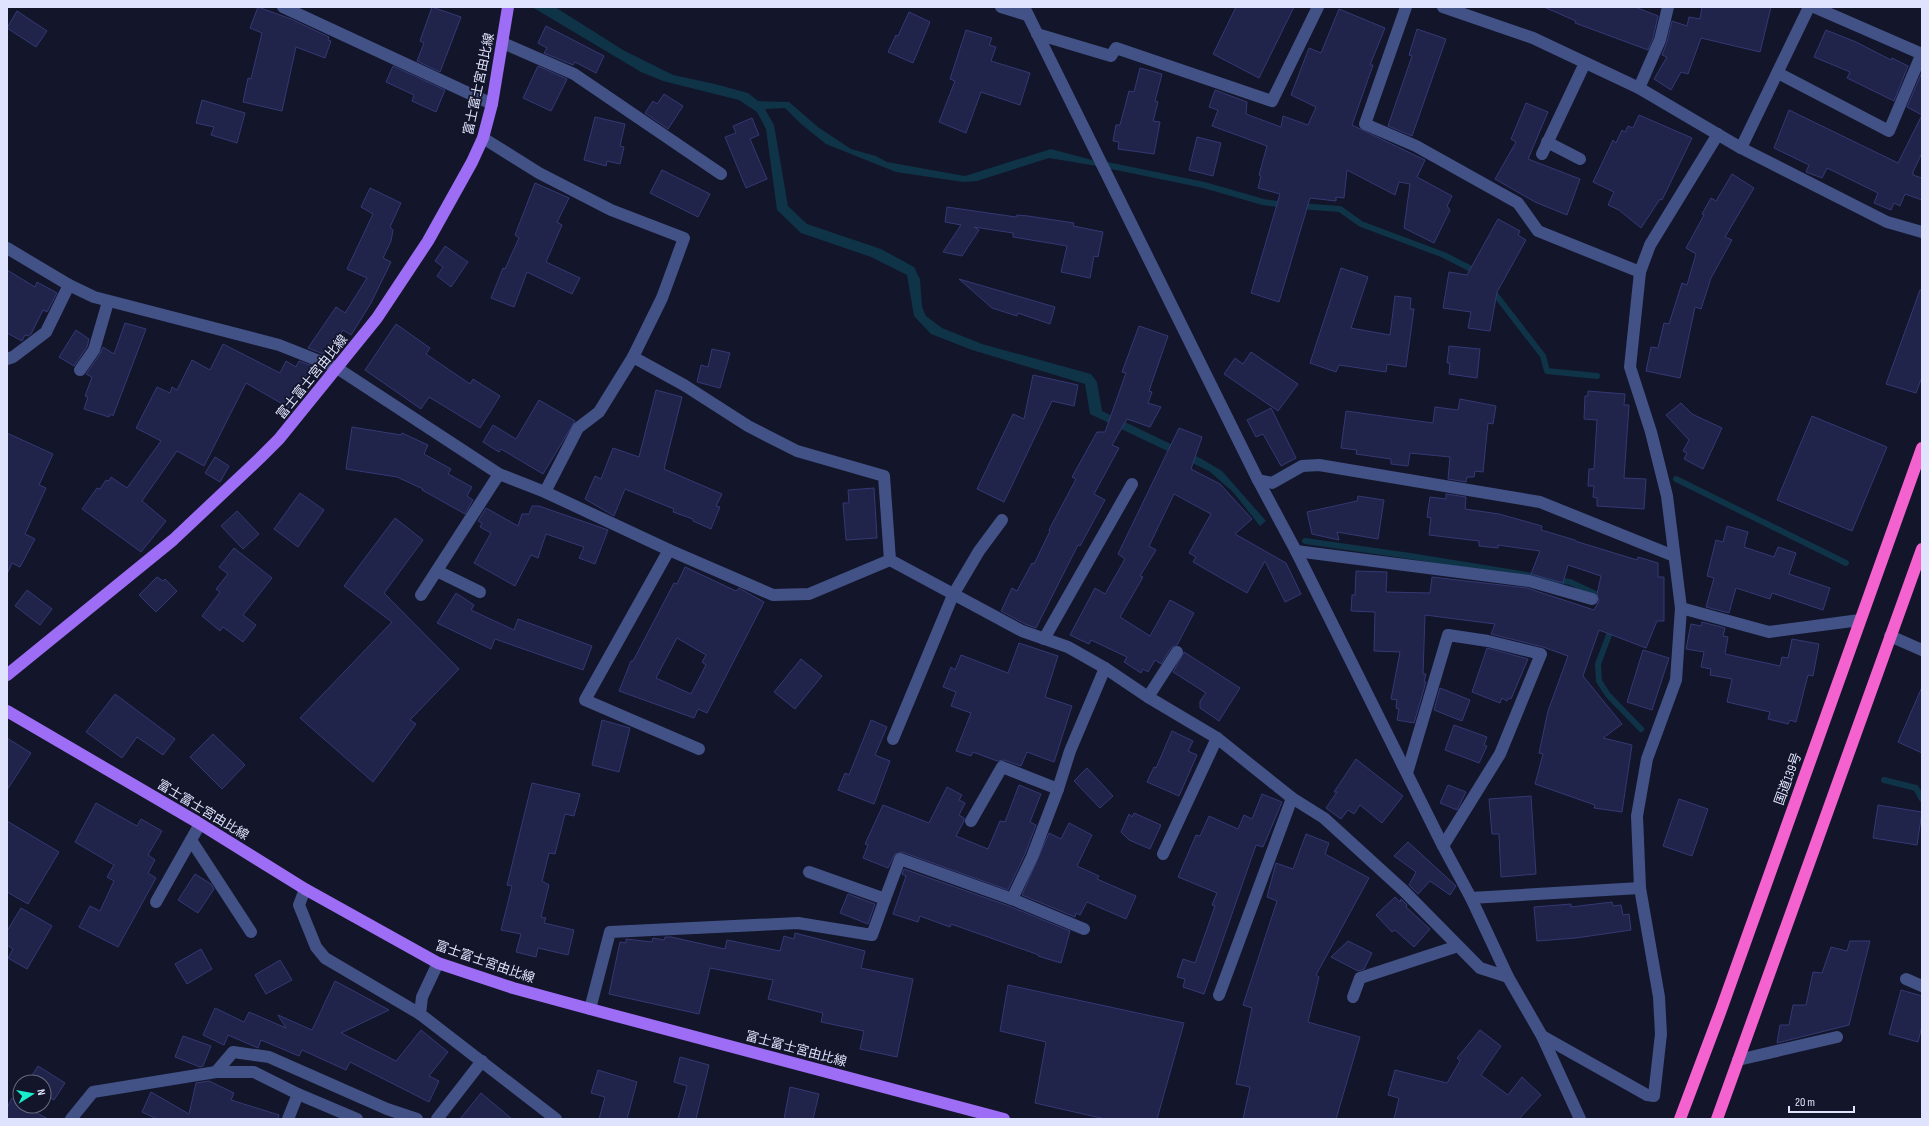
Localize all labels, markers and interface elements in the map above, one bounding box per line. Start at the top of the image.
street label: 富士富士宮由比線 [460,31,498,137]
street label: 富士富士宮由比線 [273,332,351,422]
street label: 国道139号 [1771,751,1805,807]
street label: 富士富士宮由比線 [154,776,252,844]
street label: 富士富士宮由比線 [433,938,537,986]
street label: 富士富士宮由比線 [744,1028,848,1070]
north arrow [12,1074,52,1114]
text: N [34,1088,48,1096]
scale bar [1789,1088,1854,1114]
text: 20 m [1795,1095,1815,1110]

